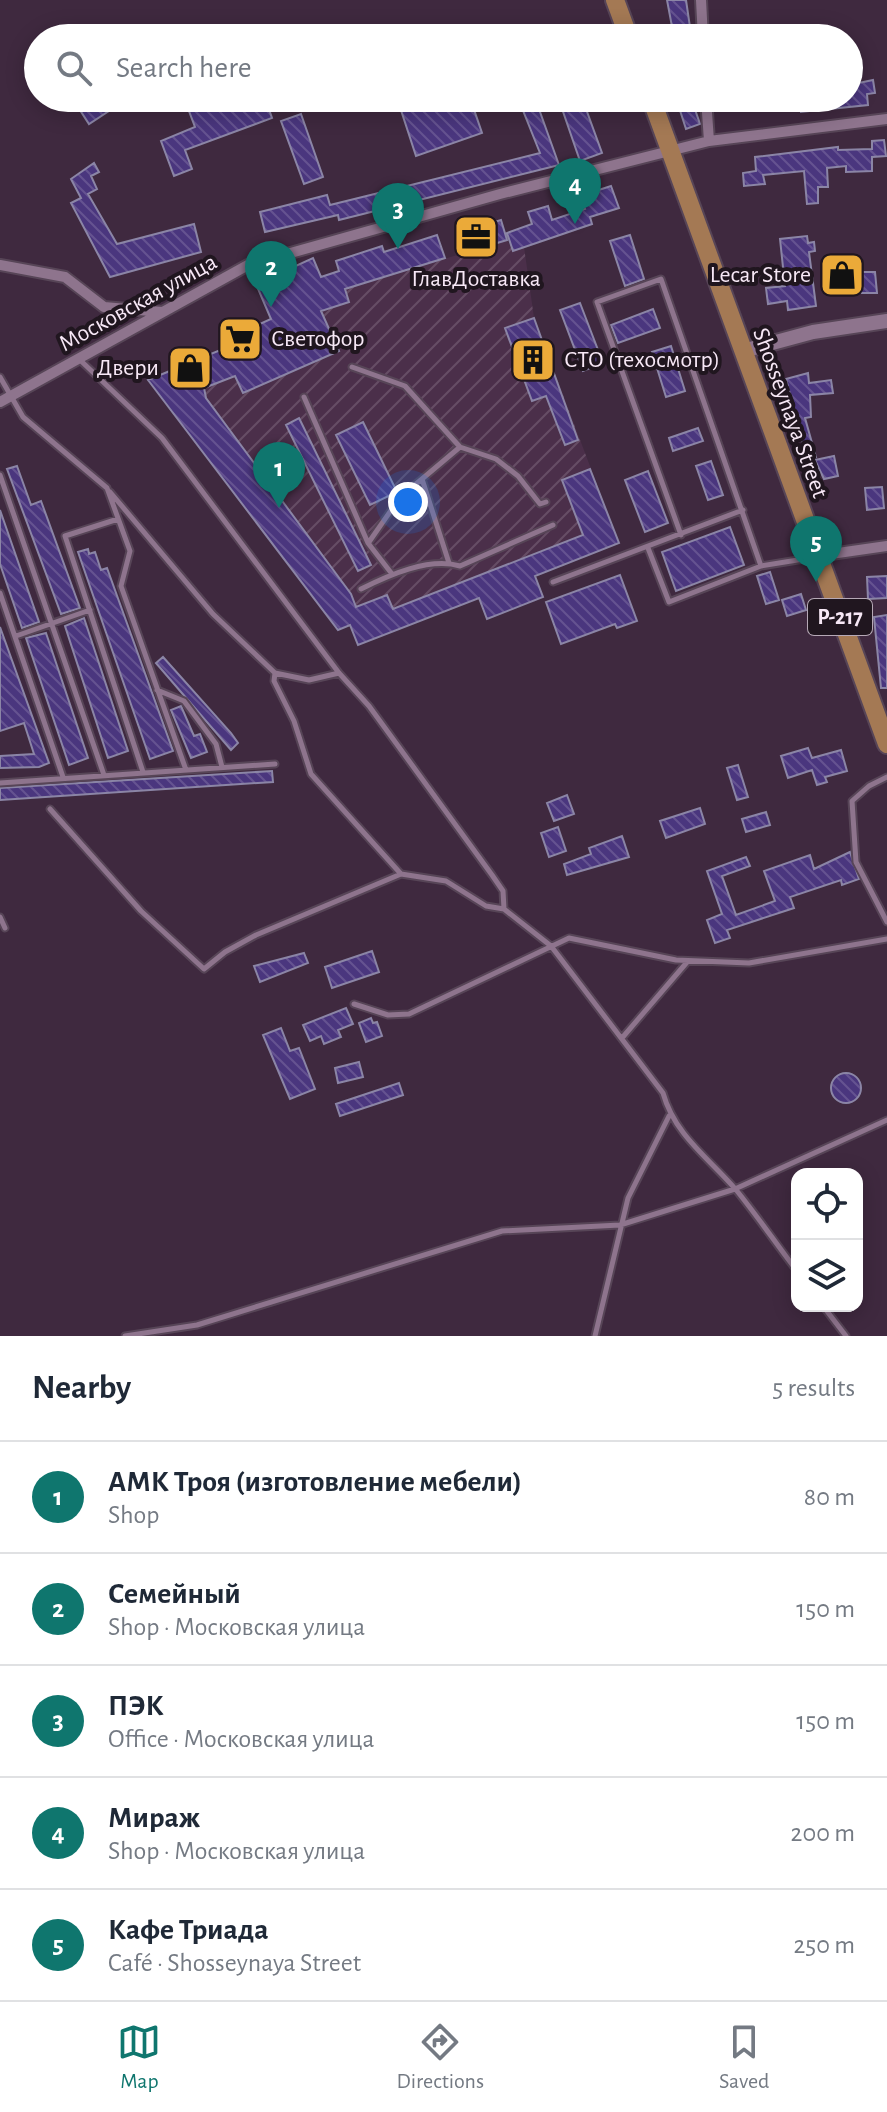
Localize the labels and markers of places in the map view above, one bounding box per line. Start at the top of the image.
pin: 4 [549,158,601,224]
pin: 3 [372,183,424,249]
office icon: ГлавДоставка [452,213,500,261]
pin: 2 [245,241,297,307]
shop icon: Lecar Store [818,251,866,299]
place label: Lecar Store [710,263,811,287]
place label: ГлавДоставка [411,267,541,291]
supermarket icon: Светофор [216,315,264,363]
place label: Светофор [271,327,364,351]
building icon: СТО (техосмотр) [509,336,557,384]
shop icon: Двери [166,344,214,392]
place label: СТО (техосмотр) [564,348,720,372]
place label: Двери [97,356,159,380]
pin: 1 [253,442,305,508]
pin: 5 [790,516,842,582]

